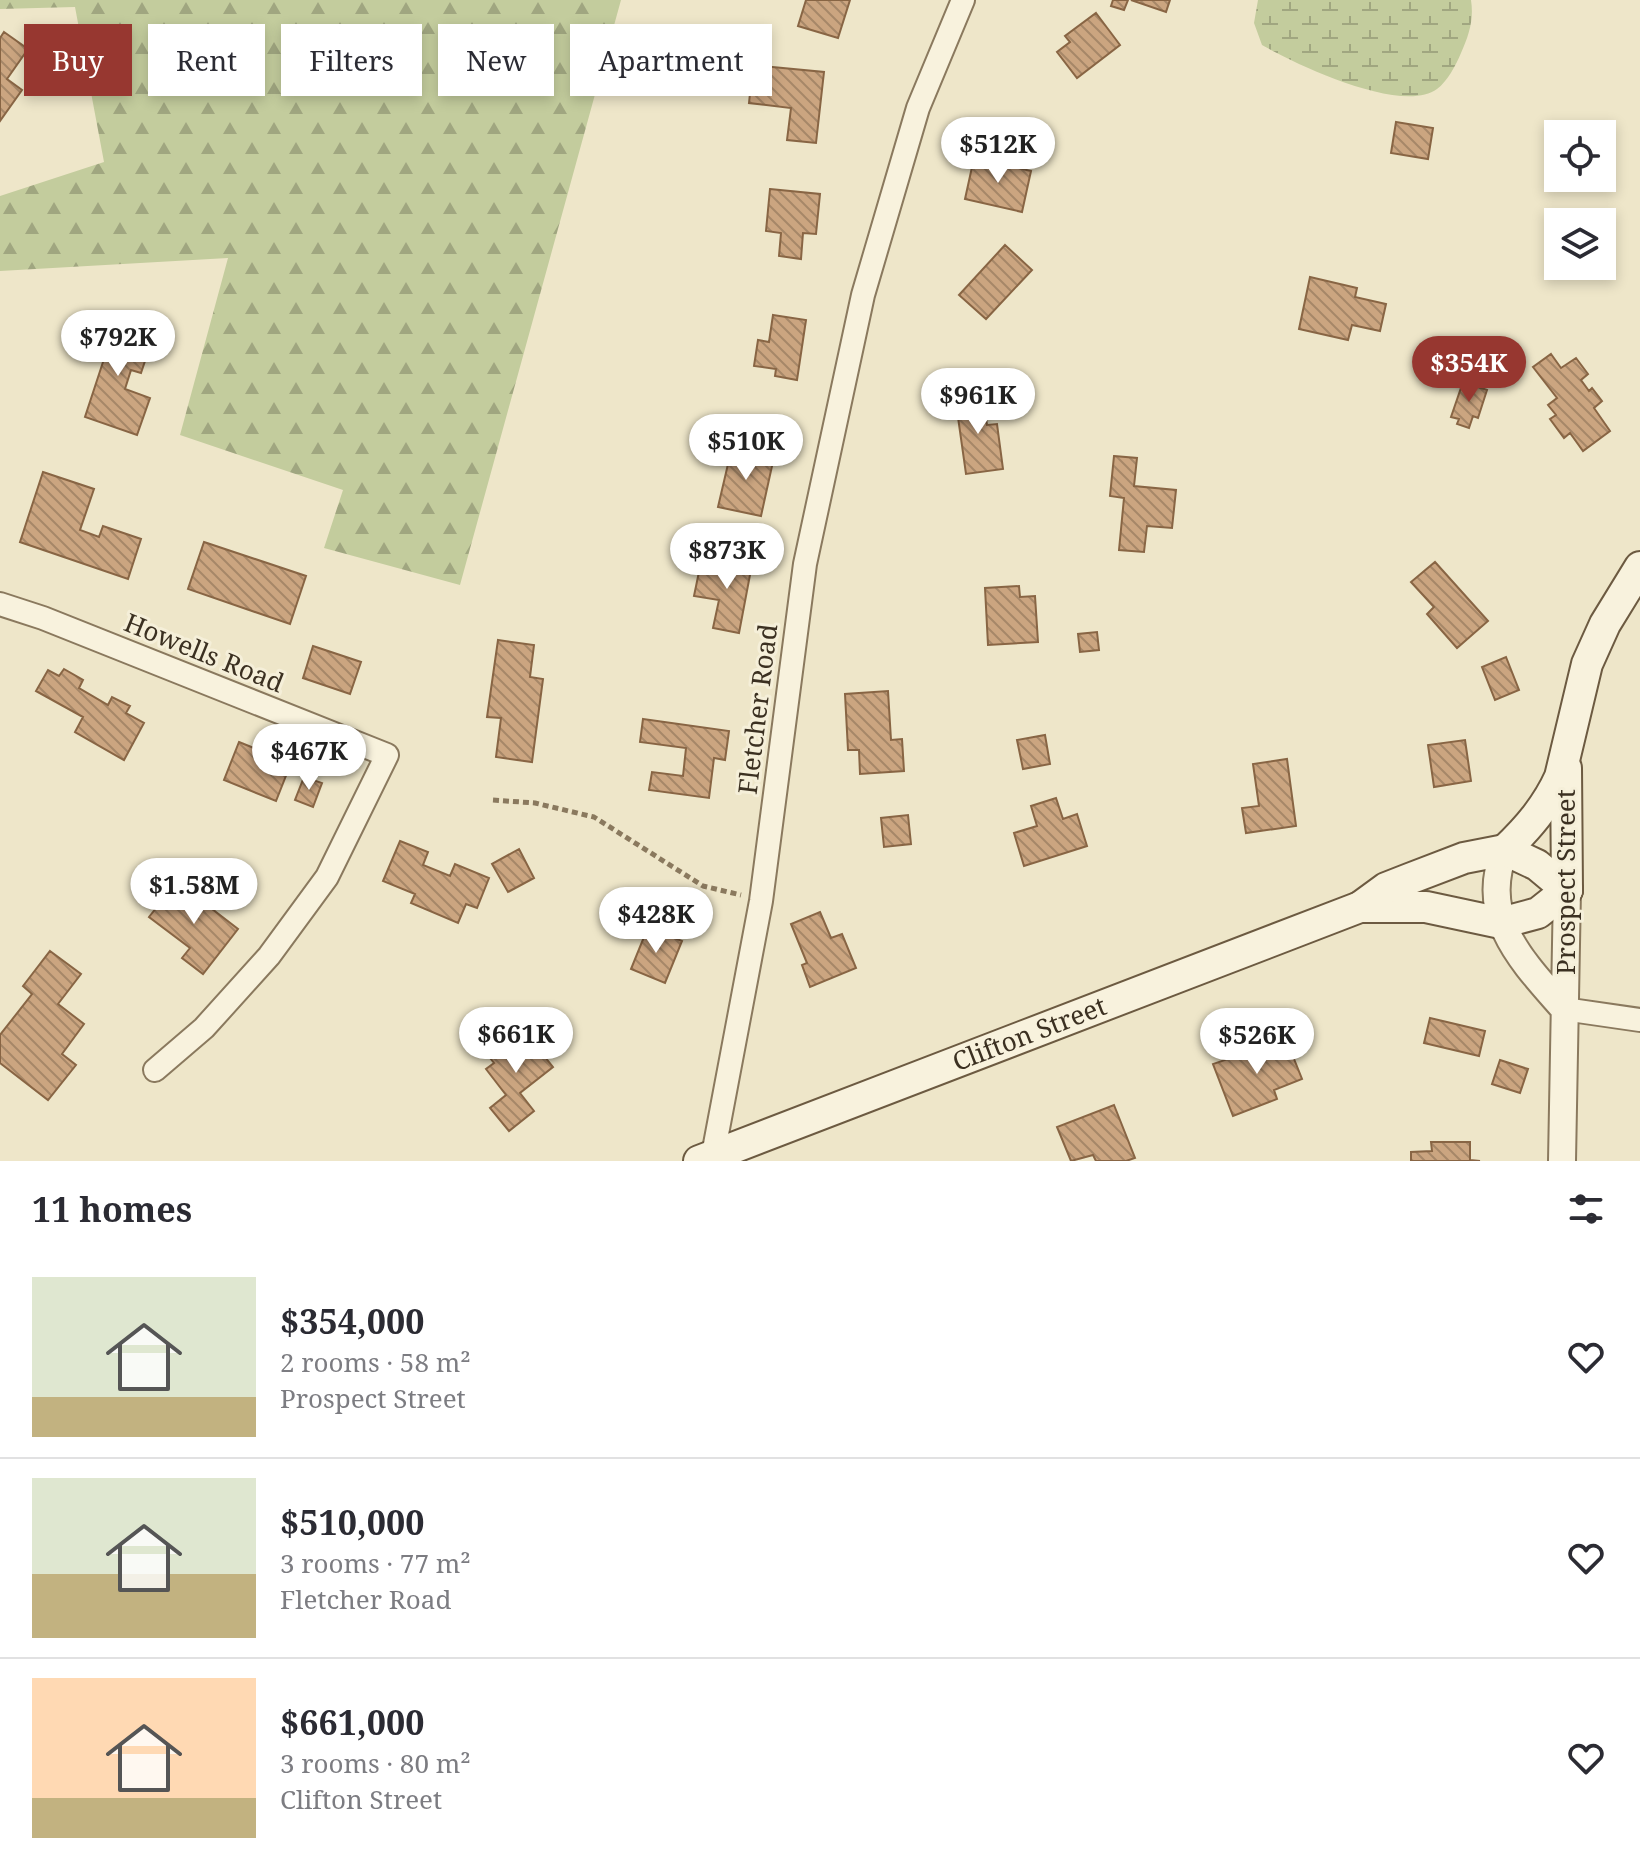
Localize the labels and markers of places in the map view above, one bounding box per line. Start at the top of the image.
pin: $512K [942,117,1054,185]
pin: $792K [62,310,174,378]
pin: $354K [1413,336,1525,404]
pin: $961K [922,368,1034,436]
pin: $510K [690,414,802,482]
pin: $873K [671,523,783,591]
pin: $467K [253,724,365,792]
pin: $1.58M [129,858,259,926]
pin: $428K [600,887,712,955]
pin: $661K [460,1007,572,1075]
pin: $526K [1201,1008,1313,1076]

